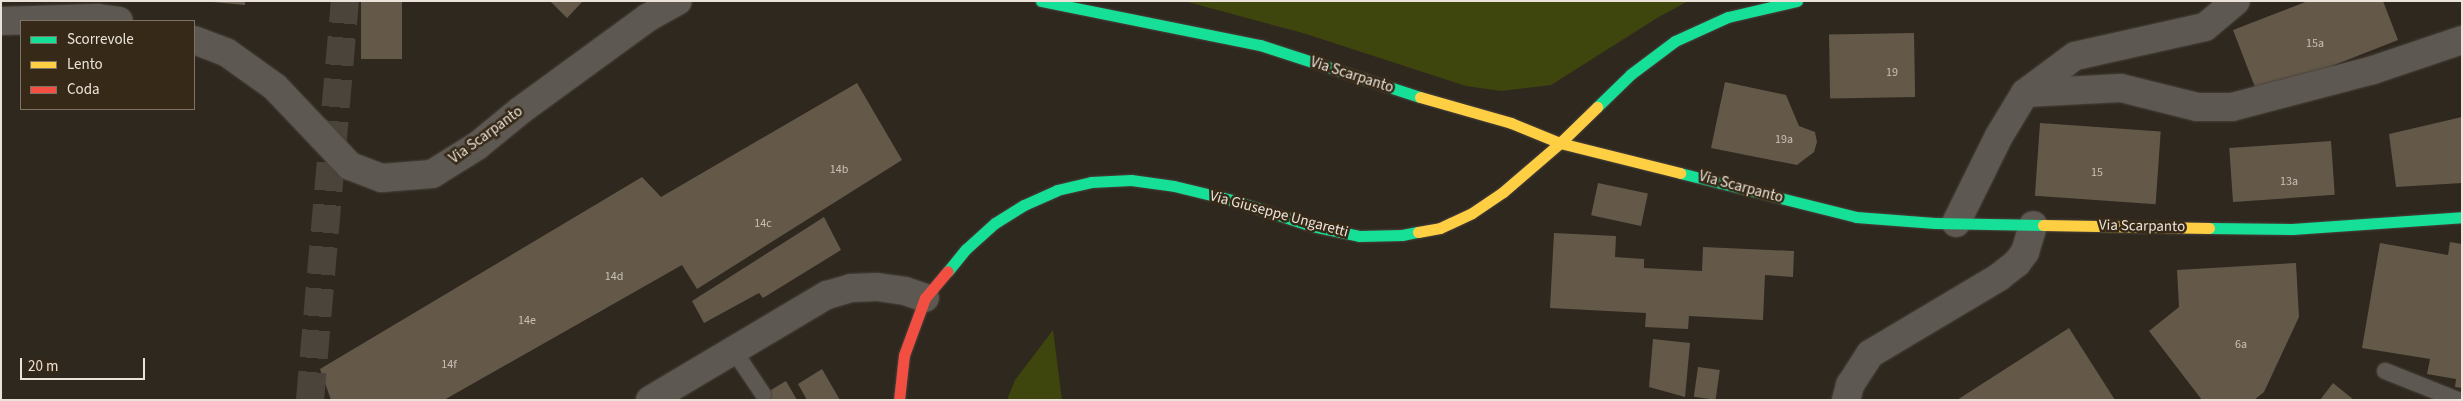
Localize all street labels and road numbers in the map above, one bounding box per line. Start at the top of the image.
street label: Via Scarpanto [1308,53,1396,97]
street label: Via Scarpanto [446,102,526,168]
street label: Via Scarpanto [1697,167,1785,207]
street label: Via Giuseppe Ungaretti [1208,187,1350,241]
street label: Via Scarpanto [2099,216,2185,236]

